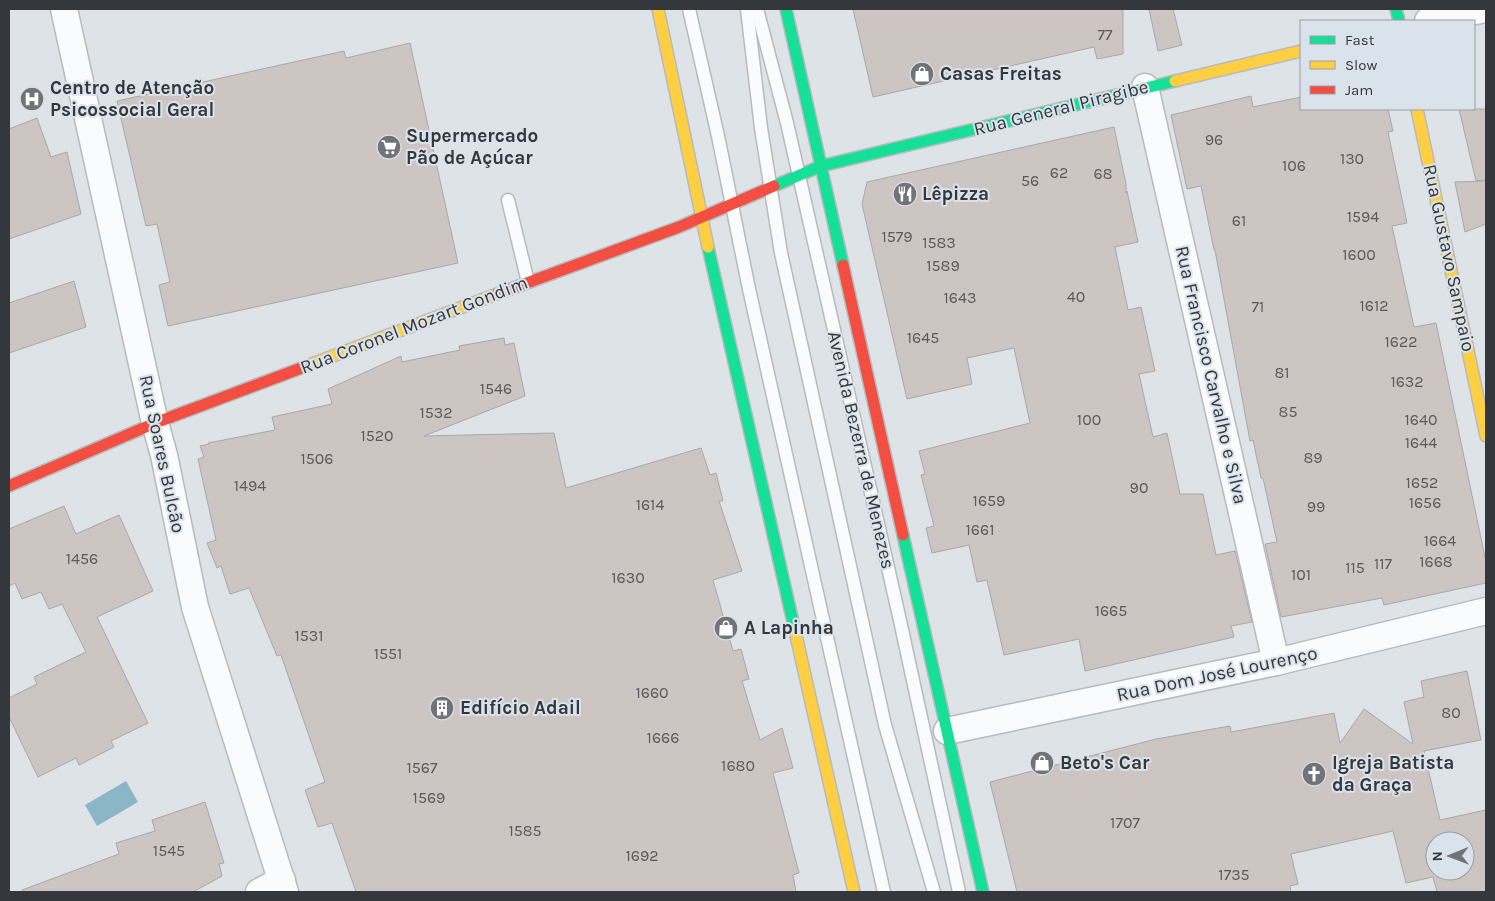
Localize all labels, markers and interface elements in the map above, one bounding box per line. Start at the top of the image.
legend [1300,20,1475,110]
house number: 77 [1097,25,1113,44]
text: Fast [1345,31,1375,49]
text: Slow [1345,56,1377,74]
shop icon: Casas Freitas [909,61,935,87]
place label: Casas Freitas [940,63,1062,85]
street label: Rua General Piragibe [971,76,1151,140]
place label: Centro de Atenção Psicossocial Geral [50,77,214,121]
text: Jam [1345,81,1373,99]
hospital icon: Centro de Atenção Psicossocial Geral [19,86,45,112]
place label: Supermercado Pão de Açúcar [406,125,538,169]
house number: 96 [1205,130,1223,149]
supermarket icon: Supermercado Pão de Açúcar [376,134,402,160]
house number: 130 [1340,149,1364,168]
house number: 106 [1282,156,1306,175]
street label: Rua Gustavo Sampaio [1418,162,1480,354]
house number: 62 [1050,163,1068,182]
house number: 68 [1094,164,1113,183]
house number: 56 [1021,171,1039,190]
restaurant icon: Lêpizza [892,181,918,207]
place label: Lêpizza [922,183,989,205]
house number: 1594 [1347,207,1379,226]
house number: 61 [1232,211,1246,230]
house number: 1579 [881,227,913,246]
house number: 1583 [922,233,956,252]
street label: Rua Francisco Carvalho e Silva [1171,244,1251,506]
house number: 1600 [1342,245,1376,264]
house number: 1589 [926,256,960,275]
street label: Rua Coronel Mozart Gondim [297,271,531,379]
house number: 40 [1067,287,1085,306]
house number: 1643 [944,288,976,307]
house number: 1612 [1359,296,1389,315]
house number: 71 [1252,297,1264,316]
house number: 1645 [907,328,939,347]
street label: Avenida Bezerra de Menezes [823,329,899,571]
house number: 1622 [1385,332,1418,351]
house number: 81 [1274,363,1290,382]
house number: 1632 [1390,372,1424,391]
street label: Rua Soares Bulcão [135,373,189,535]
house number: 1546 [480,379,512,398]
house number: 85 [1279,402,1297,421]
house number: 1532 [419,403,453,422]
house number: 100 [1077,410,1101,429]
house number: 1640 [1405,410,1437,429]
house number: 1520 [360,426,394,445]
house number: 1644 [1405,433,1437,452]
house number: 89 [1303,448,1323,467]
house number: 1506 [301,449,333,468]
house number: 1652 [1406,473,1438,492]
house number: 1494 [234,476,266,495]
house number: 90 [1130,478,1148,497]
house number: 1659 [973,491,1005,510]
house number: 1656 [1409,493,1441,512]
house number: 1614 [636,495,664,514]
house number: 99 [1307,497,1325,516]
house number: 1661 [966,520,994,539]
house number: 1664 [1424,531,1456,550]
house number: 1456 [66,549,98,568]
house number: 1668 [1419,552,1453,571]
house number: 117 [1374,554,1393,573]
house number: 115 [1345,558,1365,577]
house number: 101 [1291,565,1311,584]
house number: 1630 [611,568,645,587]
house number: 1665 [1095,601,1127,620]
shop icon: A Lapinha [713,615,739,641]
place label: A Lapinha [744,617,834,639]
house number: 1531 [294,626,324,645]
street label: Rua Dom José Lourenço [1115,642,1319,706]
house number: 1551 [374,644,402,663]
house number: 1660 [635,683,669,702]
building icon: Edifício Adail [429,695,455,721]
place label: Edifício Adail [460,697,581,719]
house number: 80 [1441,703,1461,722]
house number: 1666 [647,728,679,747]
shop icon: Beto's Car [1029,750,1055,776]
place label: Beto's Car [1060,752,1150,774]
place label: Igreja Batista da Graça [1332,752,1454,796]
house number: 1680 [721,756,755,775]
house number: 1567 [407,758,438,777]
church icon: Igreja Batista da Graça [1301,761,1327,787]
house number: 1569 [413,788,445,807]
house number: 1707 [1110,813,1140,832]
house number: 1585 [508,821,542,840]
north arrow [1425,831,1475,881]
house number: 1545 [153,841,185,860]
house number: 1692 [626,846,659,865]
text: N [1429,851,1446,861]
house number: 1735 [1218,865,1250,884]

